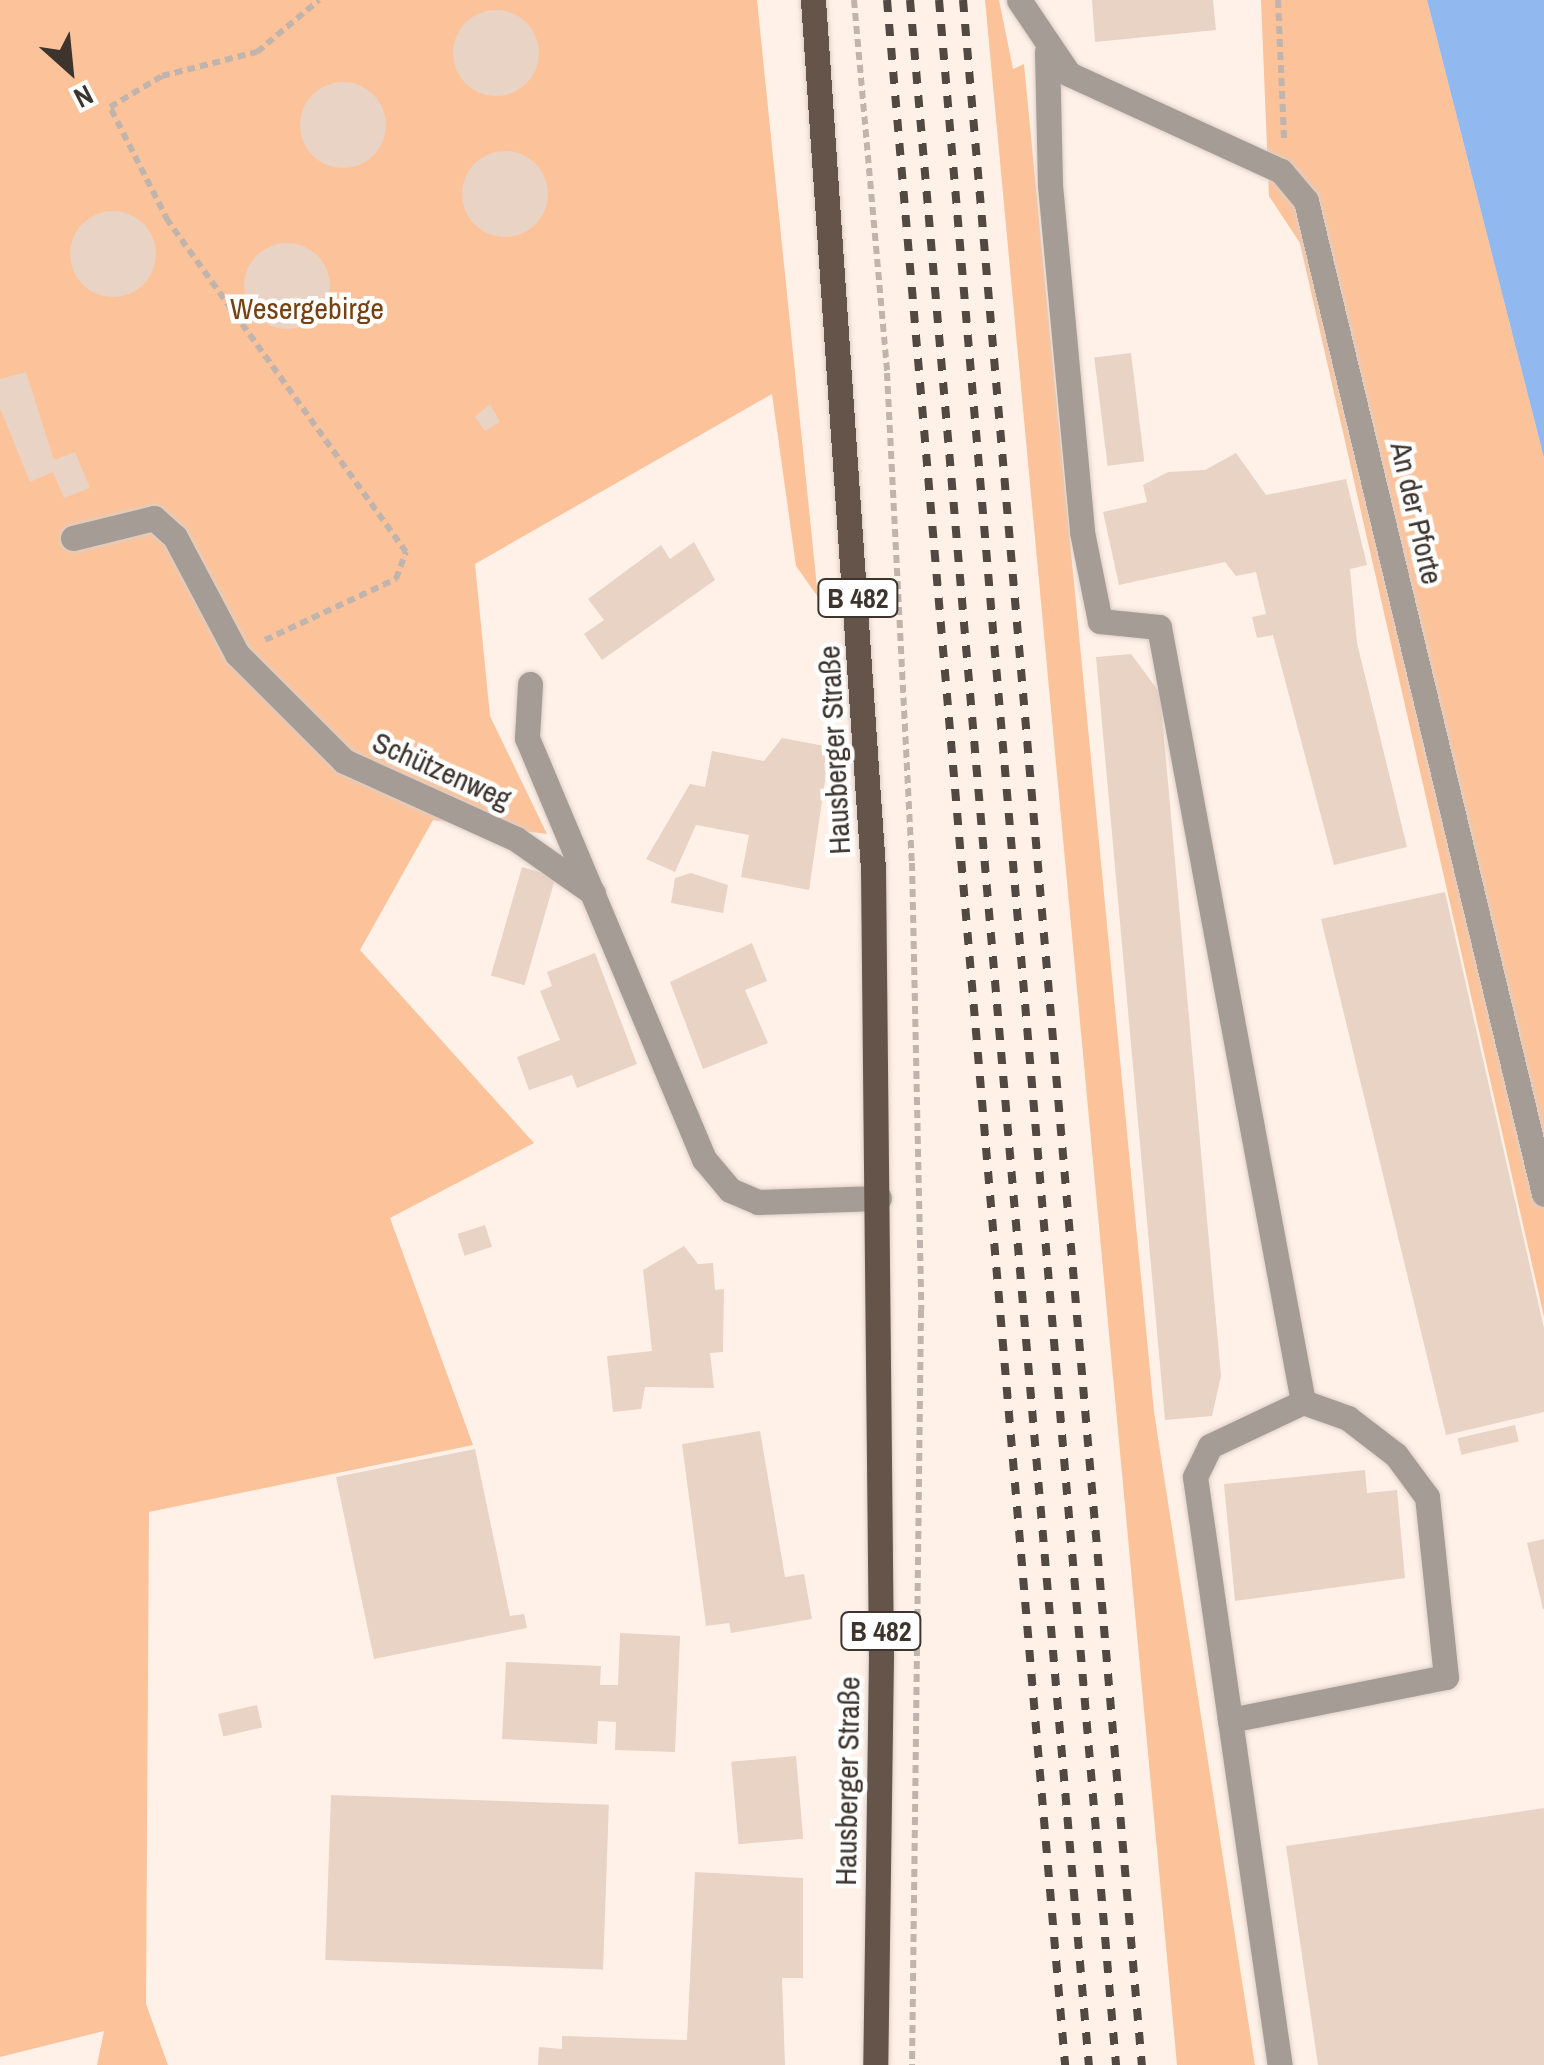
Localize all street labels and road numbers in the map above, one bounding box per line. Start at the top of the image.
street label: An der Pforte [1383,438,1451,588]
road number: B 482 [816,575,900,621]
street label: Hausberger Straße [811,645,857,855]
street label: Schützenweg [367,724,517,816]
road number: B 482 [838,1608,924,1654]
street label: Hausberger Straße [827,1676,867,1886]

